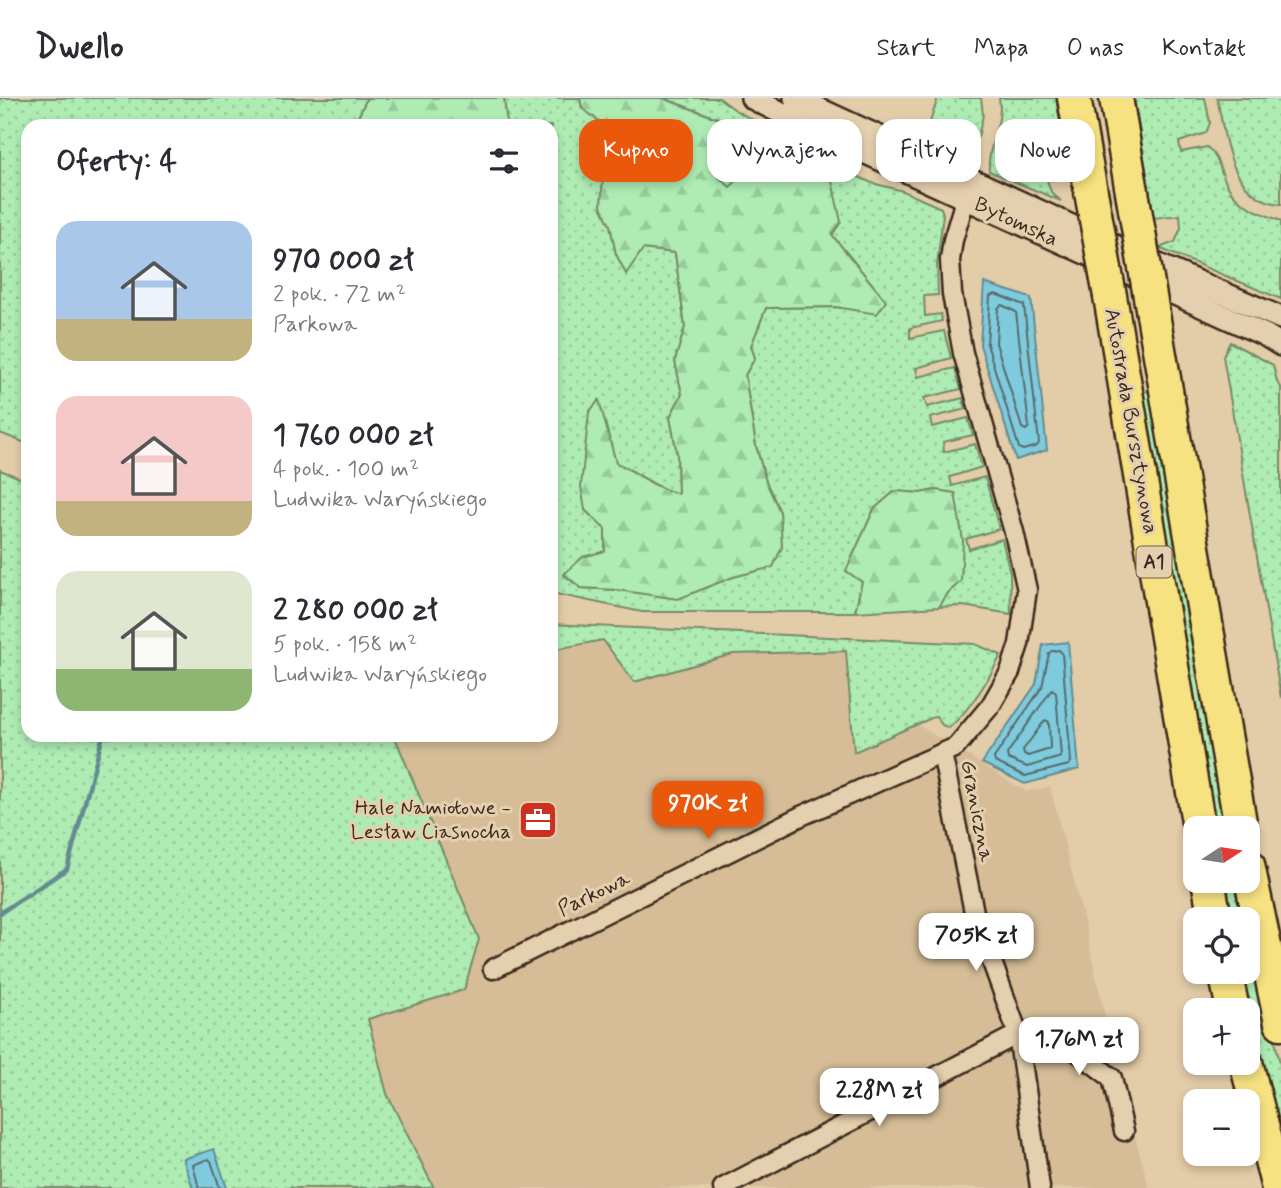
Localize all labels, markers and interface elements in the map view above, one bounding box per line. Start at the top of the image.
text: Dwello [35,26,124,70]
text: Start [877,33,936,64]
text: Mapa [974,33,1029,64]
text: O nas [1067,33,1124,64]
text: Kontakt [1162,33,1246,64]
chip: Kupno [579,119,693,182]
chip: Wynajem [707,119,862,182]
chip: Filtry [876,119,981,182]
chip: Nowe [995,119,1095,182]
text: Oferty: 4 [56,142,177,181]
icon: filters [485,142,523,180]
street label: Bytomska [970,190,1062,254]
text: 970 000 zł [273,241,414,280]
icon: home [112,249,196,333]
text: 2 pok. · 72 m² [273,280,406,310]
street label: Autostrada Bursztynowa [1097,306,1165,536]
text: Parkowa [273,310,357,340]
text: 1 760 000 zł [273,416,434,455]
icon: home [112,424,196,508]
text: 4 pok. · 100 m² [273,455,419,485]
text: Ludwika Waryńskiego [273,485,487,515]
road number: A1 [1136,547,1172,578]
text: 2 280 000 zł [273,591,438,630]
icon: home [112,599,196,683]
text: 5 pok. · 158 m² [273,630,417,660]
text: Ludwika Waryńskiego [273,660,487,690]
street label: Graniczna [953,758,1001,865]
pin: 970K zł [643,782,773,841]
text: 970K zł [668,789,748,819]
place label: Hale Namiotowe - Lesław Ciasnocha [351,794,511,846]
office icon: Hale Namiotowe - Lesław Ciasnocha [517,799,559,841]
north arrow [1183,816,1260,892]
map controls [1183,816,1260,1166]
street label: Parkowa [553,864,635,923]
button: locate [1183,907,1260,984]
pin: 705K zł [911,914,1041,973]
text: 705K zł [935,921,1017,951]
button: + [1183,998,1260,1075]
pin: 1.76M zł [1007,1018,1151,1077]
text: 1.76M zł [1035,1025,1123,1055]
pin: 2.28M zł [807,1068,951,1128]
text: 2.28M zł [836,1076,922,1106]
button: − [1183,1089,1260,1166]

